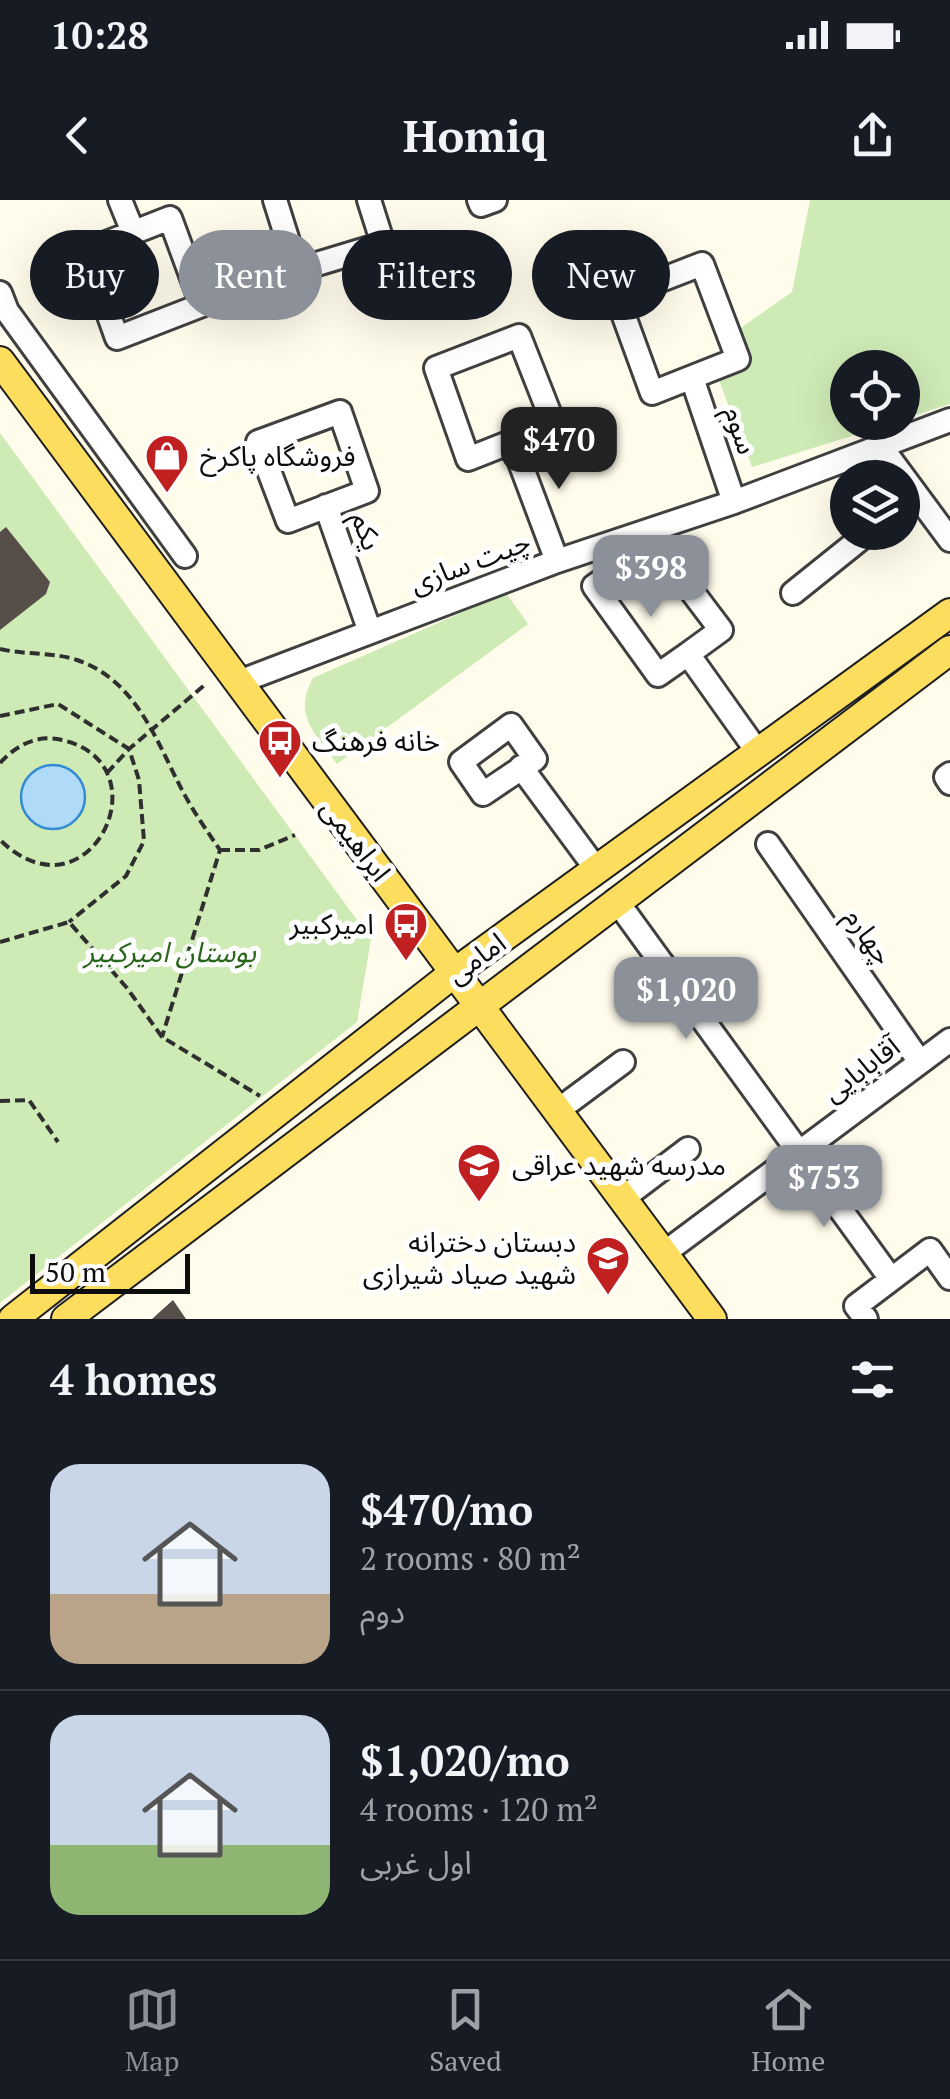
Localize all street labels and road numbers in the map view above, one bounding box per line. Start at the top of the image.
street label: سوم [713,401,767,460]
street label: یکم [340,507,391,556]
street label: چیت سازی [404,522,535,601]
street label: ابراهیمی [313,791,400,889]
street label: چهارم [834,900,902,973]
street label: امامی [439,924,513,992]
street label: آقابابایی [815,1026,908,1110]

